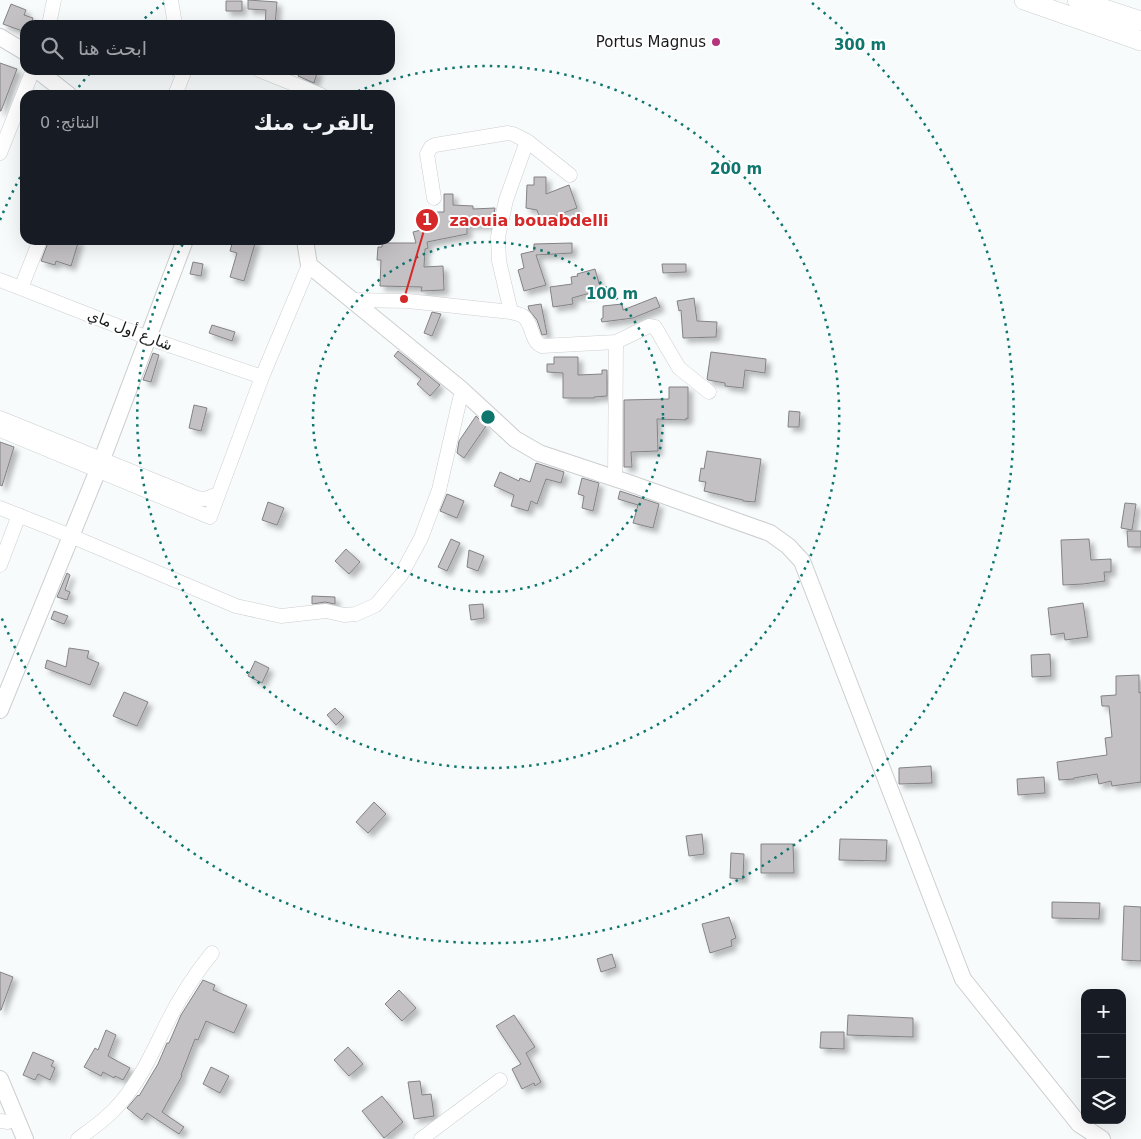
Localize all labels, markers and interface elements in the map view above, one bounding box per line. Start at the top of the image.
search box [20,20,395,75]
place label: Portus Magnus [596,33,706,51]
icon: search [38,34,66,62]
marker: Portus Magnus [710,36,722,48]
text: 300 m [834,36,886,54]
text: ابحث هنا [78,37,147,59]
text: بالقرب منك [254,111,375,135]
text: النتائج: 0 [40,113,99,132]
text: 200 m [710,160,762,178]
callout: zaouia bouabdelli [415,205,619,236]
text: 1 [422,211,432,229]
text: zaouia bouabdelli [449,211,609,230]
text: 100 m [586,285,638,303]
street label: شارع أول ماي [85,305,175,355]
centre of rings [479,408,497,426]
map controls [1081,989,1126,1124]
button: + [1081,989,1126,1034]
button: − [1081,1034,1126,1079]
button: layers [1081,1079,1126,1124]

